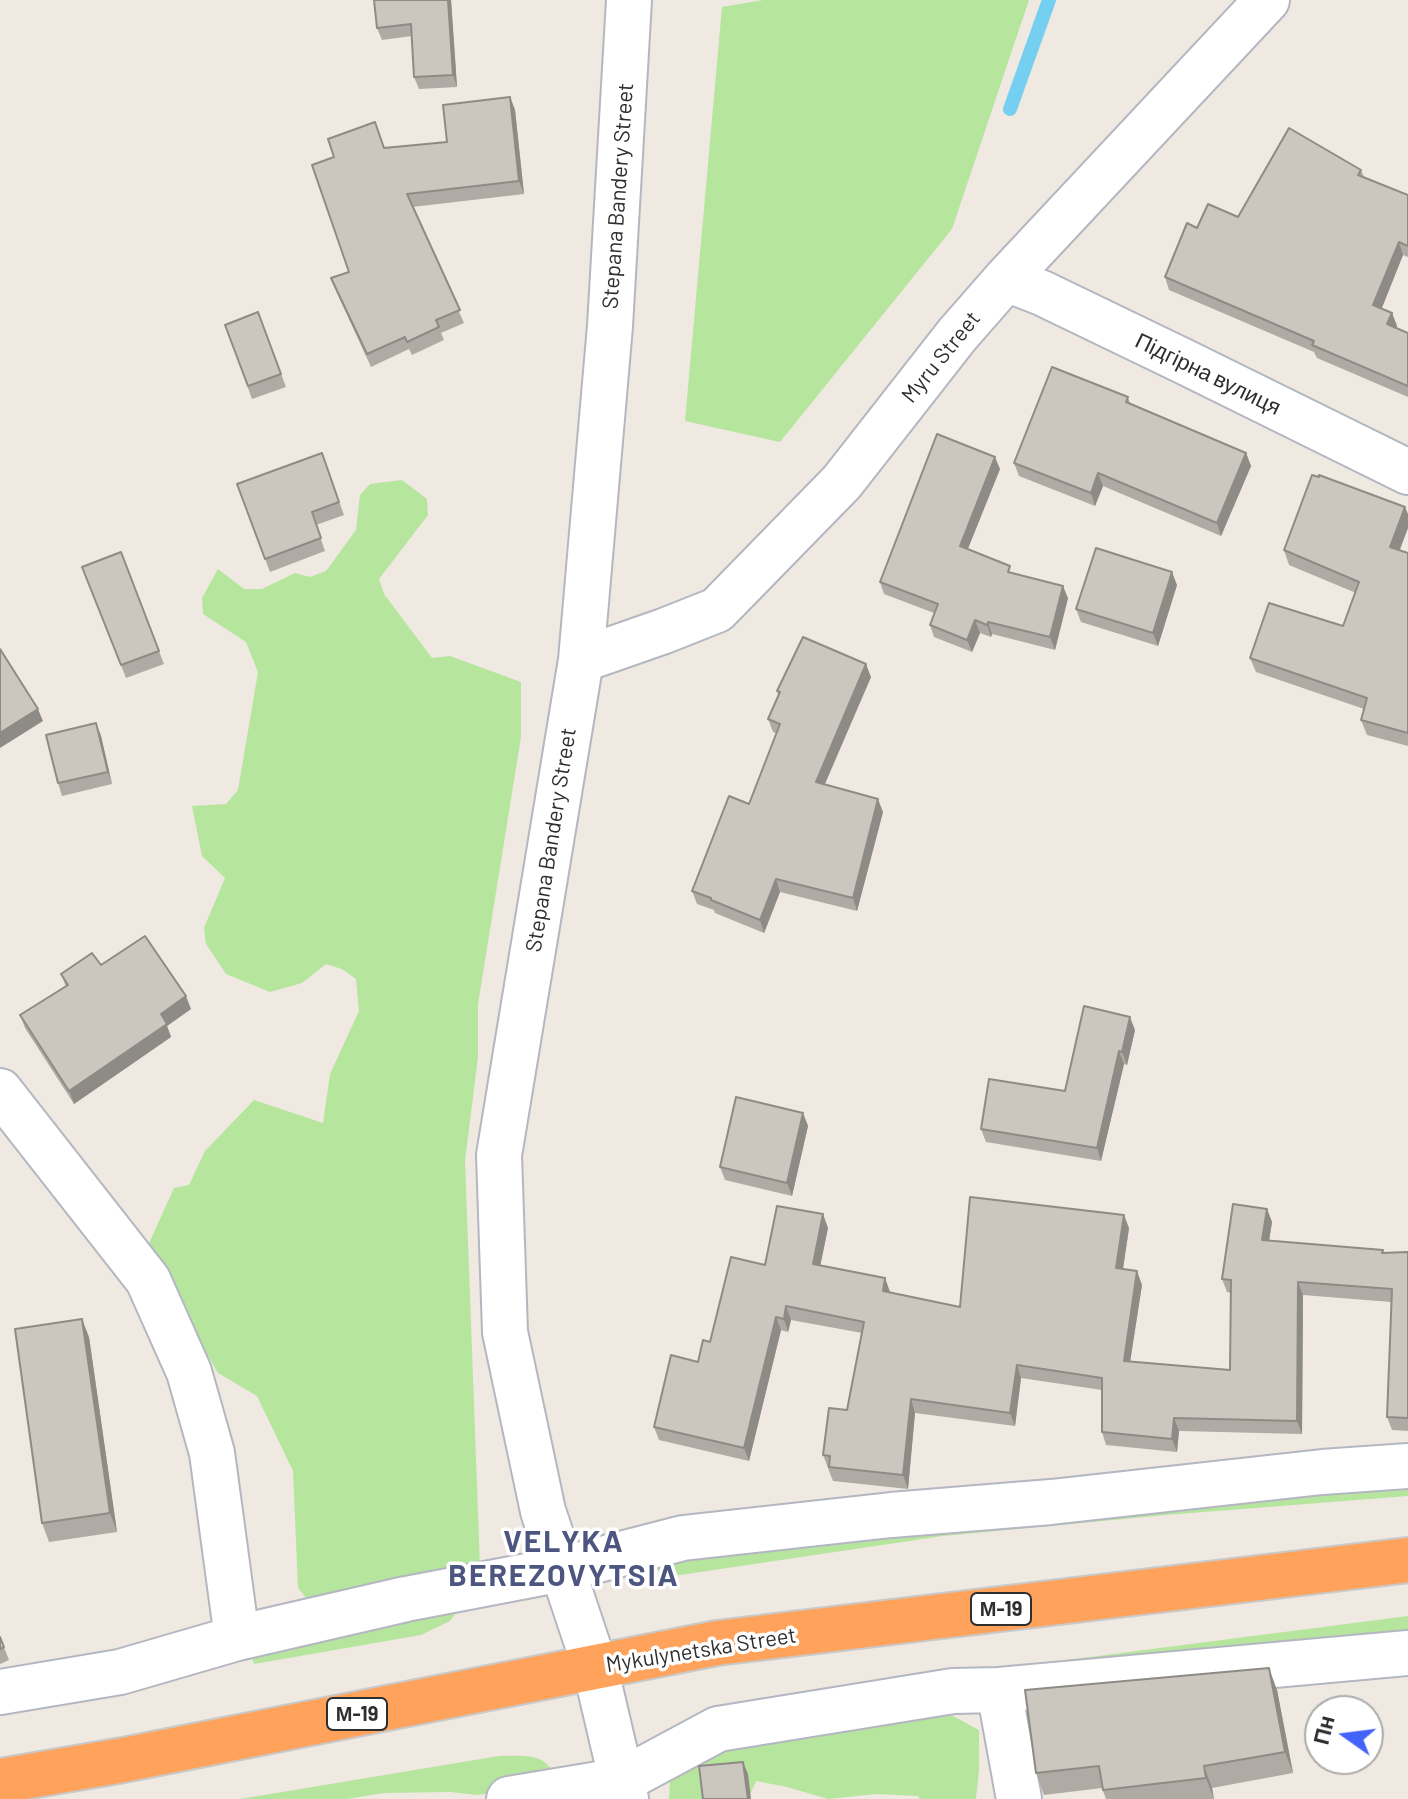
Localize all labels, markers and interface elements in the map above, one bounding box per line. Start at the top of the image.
street label: Stepana Bandery Street [597,82,639,310]
street label: Myru Street [896,306,986,408]
street label: Підгірна вулиця [1131,327,1285,421]
street label: Stepana Bandery Street [520,726,582,954]
district label: VELYKA BEREZOVYTSIA [448,1524,680,1594]
road number: М-19 [971,1593,1031,1625]
street label: Mykulynetska Street [604,1622,798,1678]
north arrow [1304,1695,1384,1775]
road number: М-19 [327,1698,387,1730]
text: Пн [1307,1712,1339,1747]

